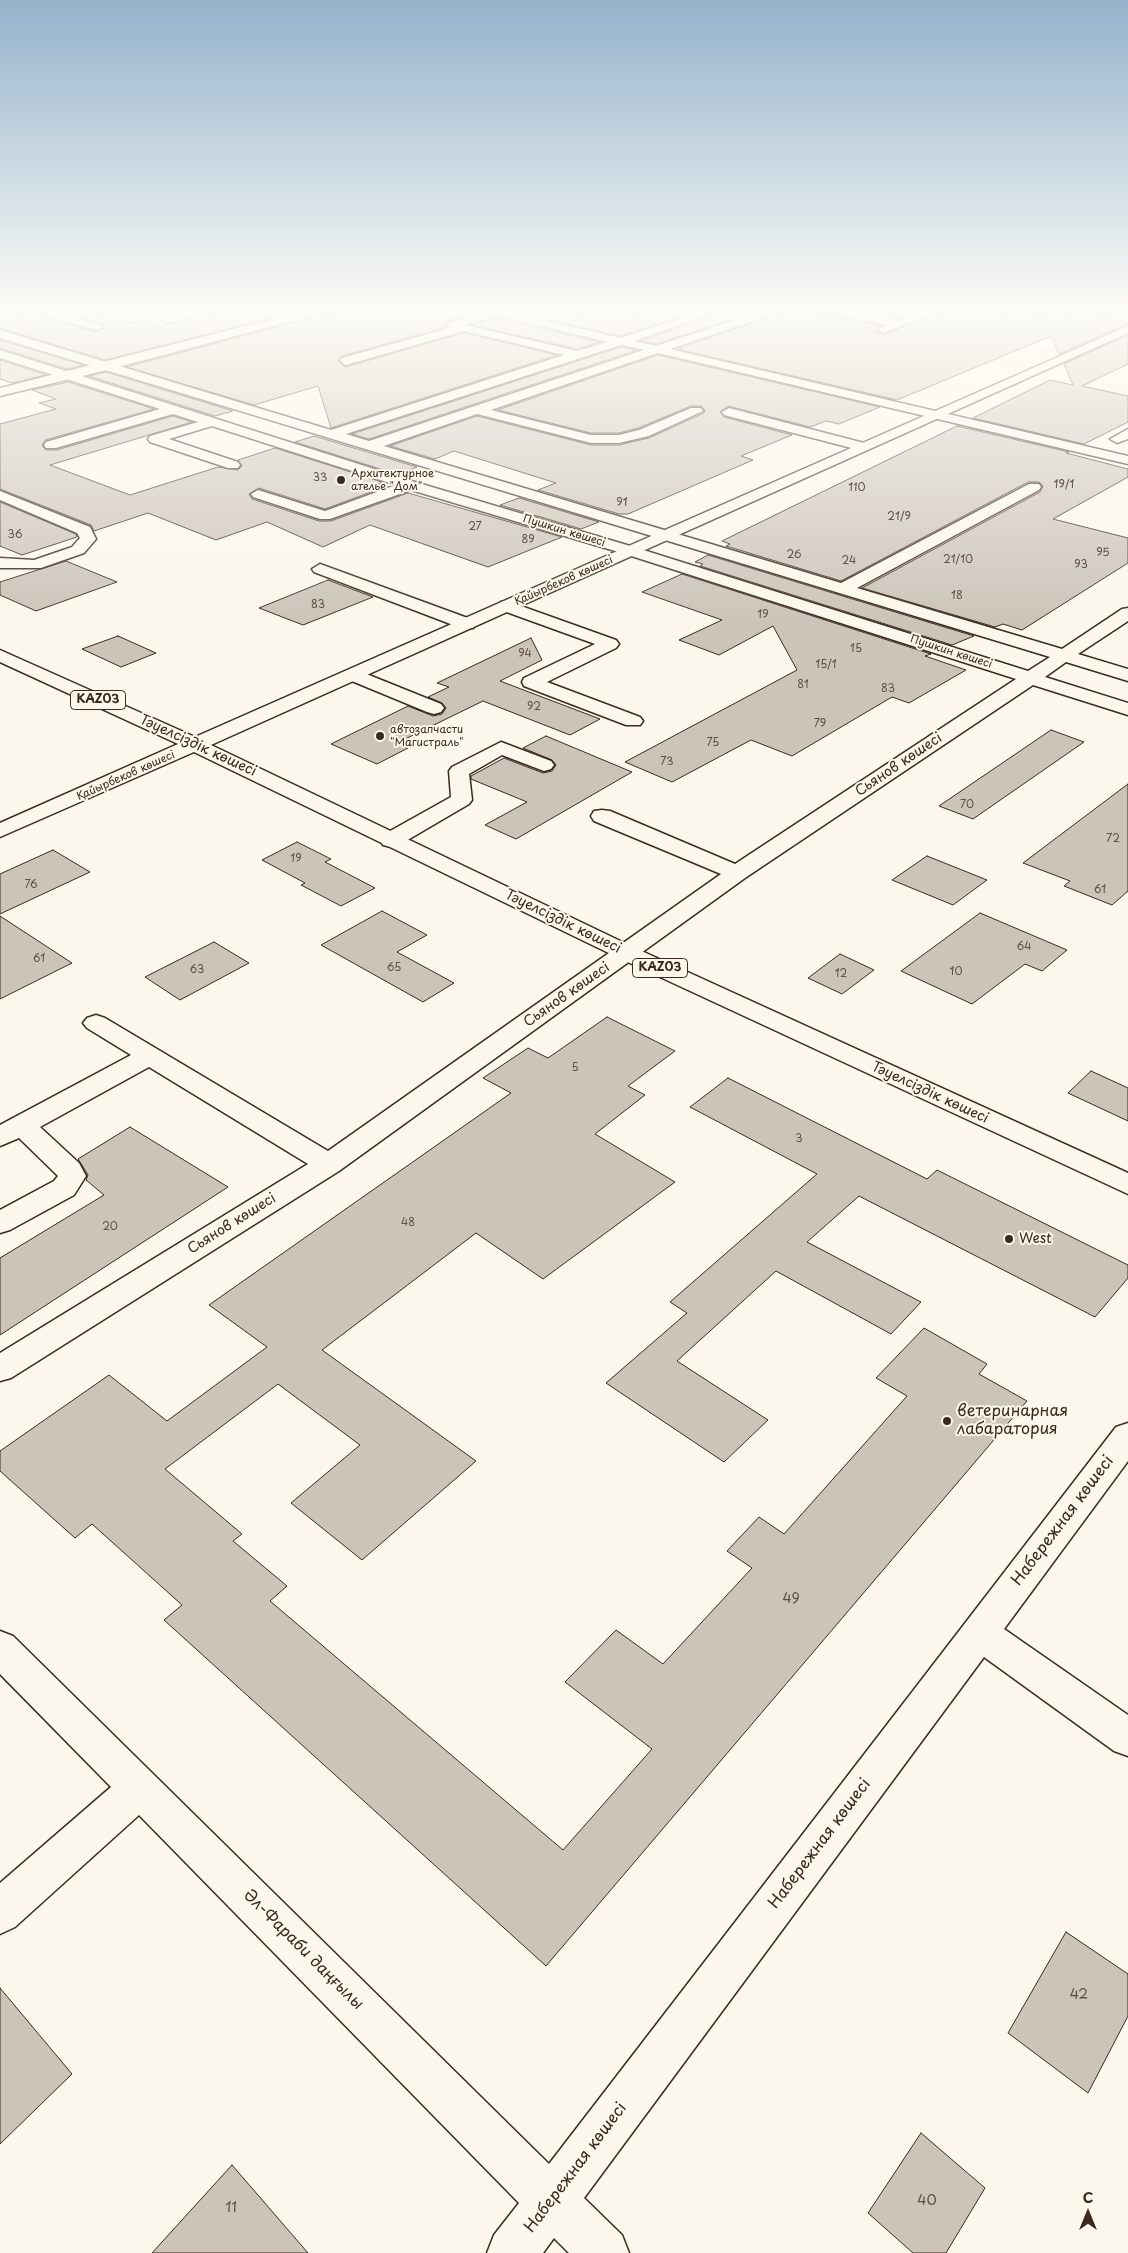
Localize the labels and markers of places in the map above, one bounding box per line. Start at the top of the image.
place label: Архитектурное ателье "Дом" [351,467,434,493]
marker: Архитектурное ателье "Дом" [335,474,347,486]
place label: автозапчасти "Магистраль" [390,723,464,749]
marker: автозапчасти "Магистраль" [374,730,386,742]
place label: West [1019,1231,1052,1247]
marker: West [1003,1233,1015,1245]
place label: ветеринарная лабаратория [957,1402,1068,1440]
marker: ветеринарная лабаратория [941,1415,953,1427]

